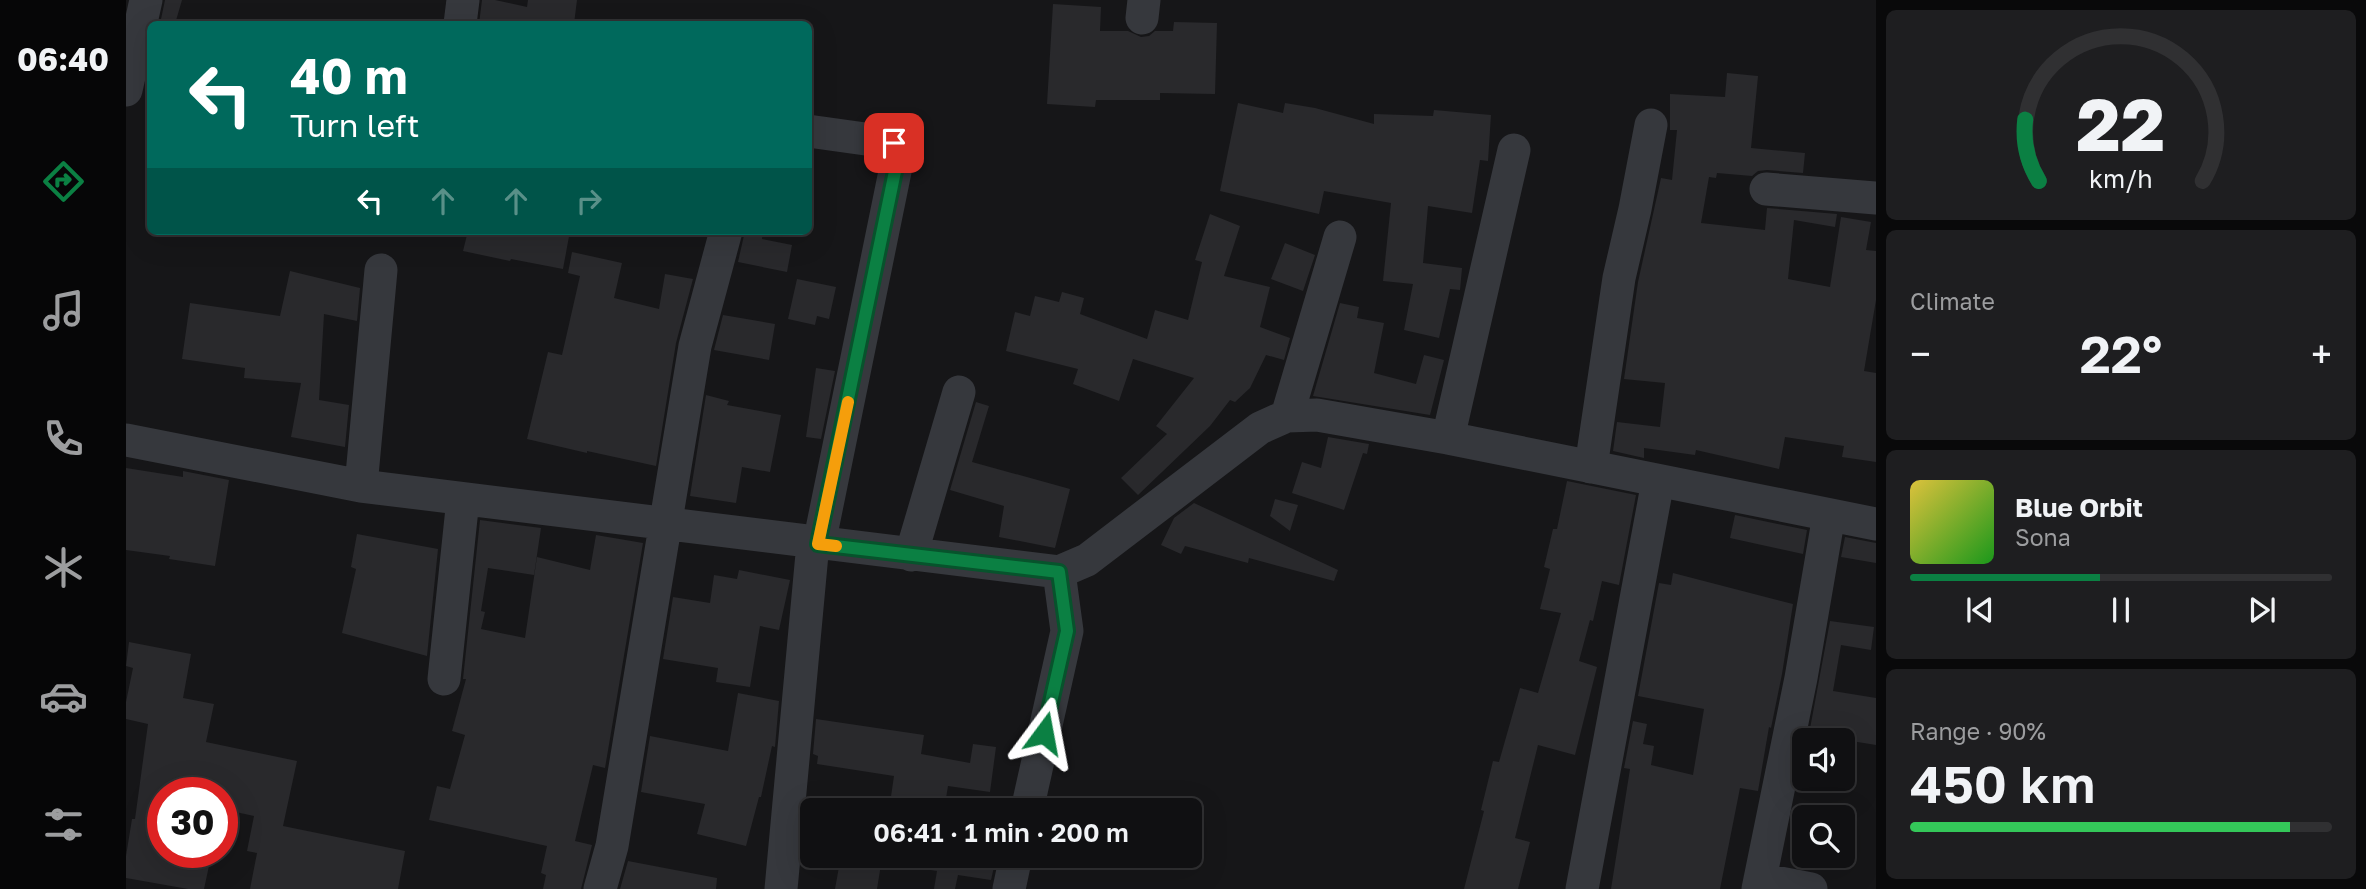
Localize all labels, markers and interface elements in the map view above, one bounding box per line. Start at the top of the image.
text: 06:40 [17,40,109,78]
text: 40 m [290,46,408,105]
icon: left [175,49,266,140]
text: 22 [2077,80,2165,167]
text: Turn left [290,106,419,144]
pin [864,113,924,173]
icon: arrive [875,124,913,162]
icon: directions [39,157,88,206]
text: km/h [2089,163,2153,194]
icon: left [351,182,389,220]
icon: ahead [424,182,462,220]
icon: ahead [497,182,535,220]
icon: right [570,182,608,220]
icon: music [39,286,88,335]
text: Climate [1910,287,1995,315]
text: 22° [2080,322,2162,384]
text: − [1910,331,1931,376]
text: + [2311,331,2332,376]
icon: phone [39,414,88,463]
text: Blue Orbit [2015,492,2143,523]
text: Sona [2015,523,2071,551]
icon: climate [39,543,88,592]
icon: previous [1961,591,1999,629]
icon: pause [2102,591,2140,629]
icon: next [2243,591,2281,629]
icon: car [39,672,88,721]
position arrow [1007,696,1081,770]
text: Range · 90% [1910,717,2046,745]
map controls [1792,728,1855,868]
button: sound [1792,728,1855,791]
text: 450 km [1910,752,2095,814]
speed limit sign: 30 [147,777,238,868]
icon: filters [39,800,88,849]
button: search [1792,805,1855,868]
text: 06:41 · 1 min · 200 m [873,817,1129,848]

